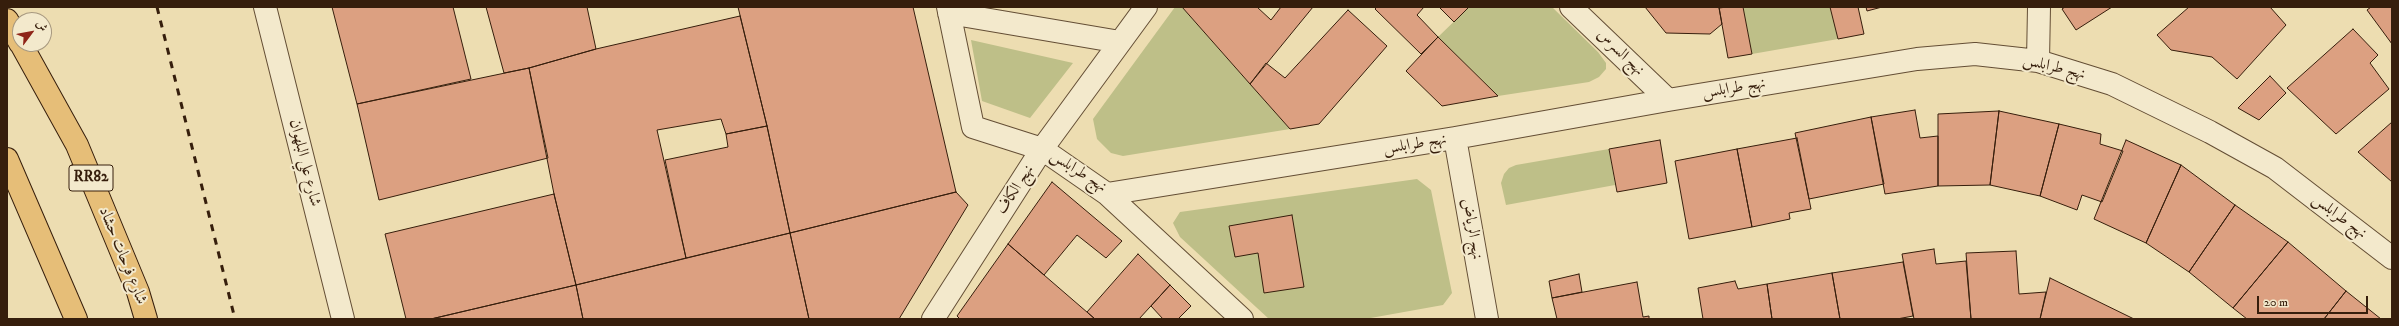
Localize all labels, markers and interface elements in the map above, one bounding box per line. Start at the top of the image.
north arrow [12,12,52,52]
text: ش [32,18,50,35]
street label: نهج السرس [1592,26,1648,80]
street label: نهج طرابلس [2021,51,2087,85]
street label: نهج طرابلس [1701,75,1767,103]
street label: شارع علي البلهوان [284,117,324,209]
street label: نهج طرابلس [1382,131,1448,159]
street label: نهج طرابلس [1046,147,1110,197]
street label: نهج الكاف [993,161,1039,219]
road number: RR82 [69,165,113,191]
street label: نهج طرابلس [2308,190,2370,244]
street label: نهج الرياض [1456,197,1486,261]
street label: شارع فرحات حشاد [94,204,150,308]
scale bar [2259,288,2370,314]
text: 20 m [2264,295,2288,310]

